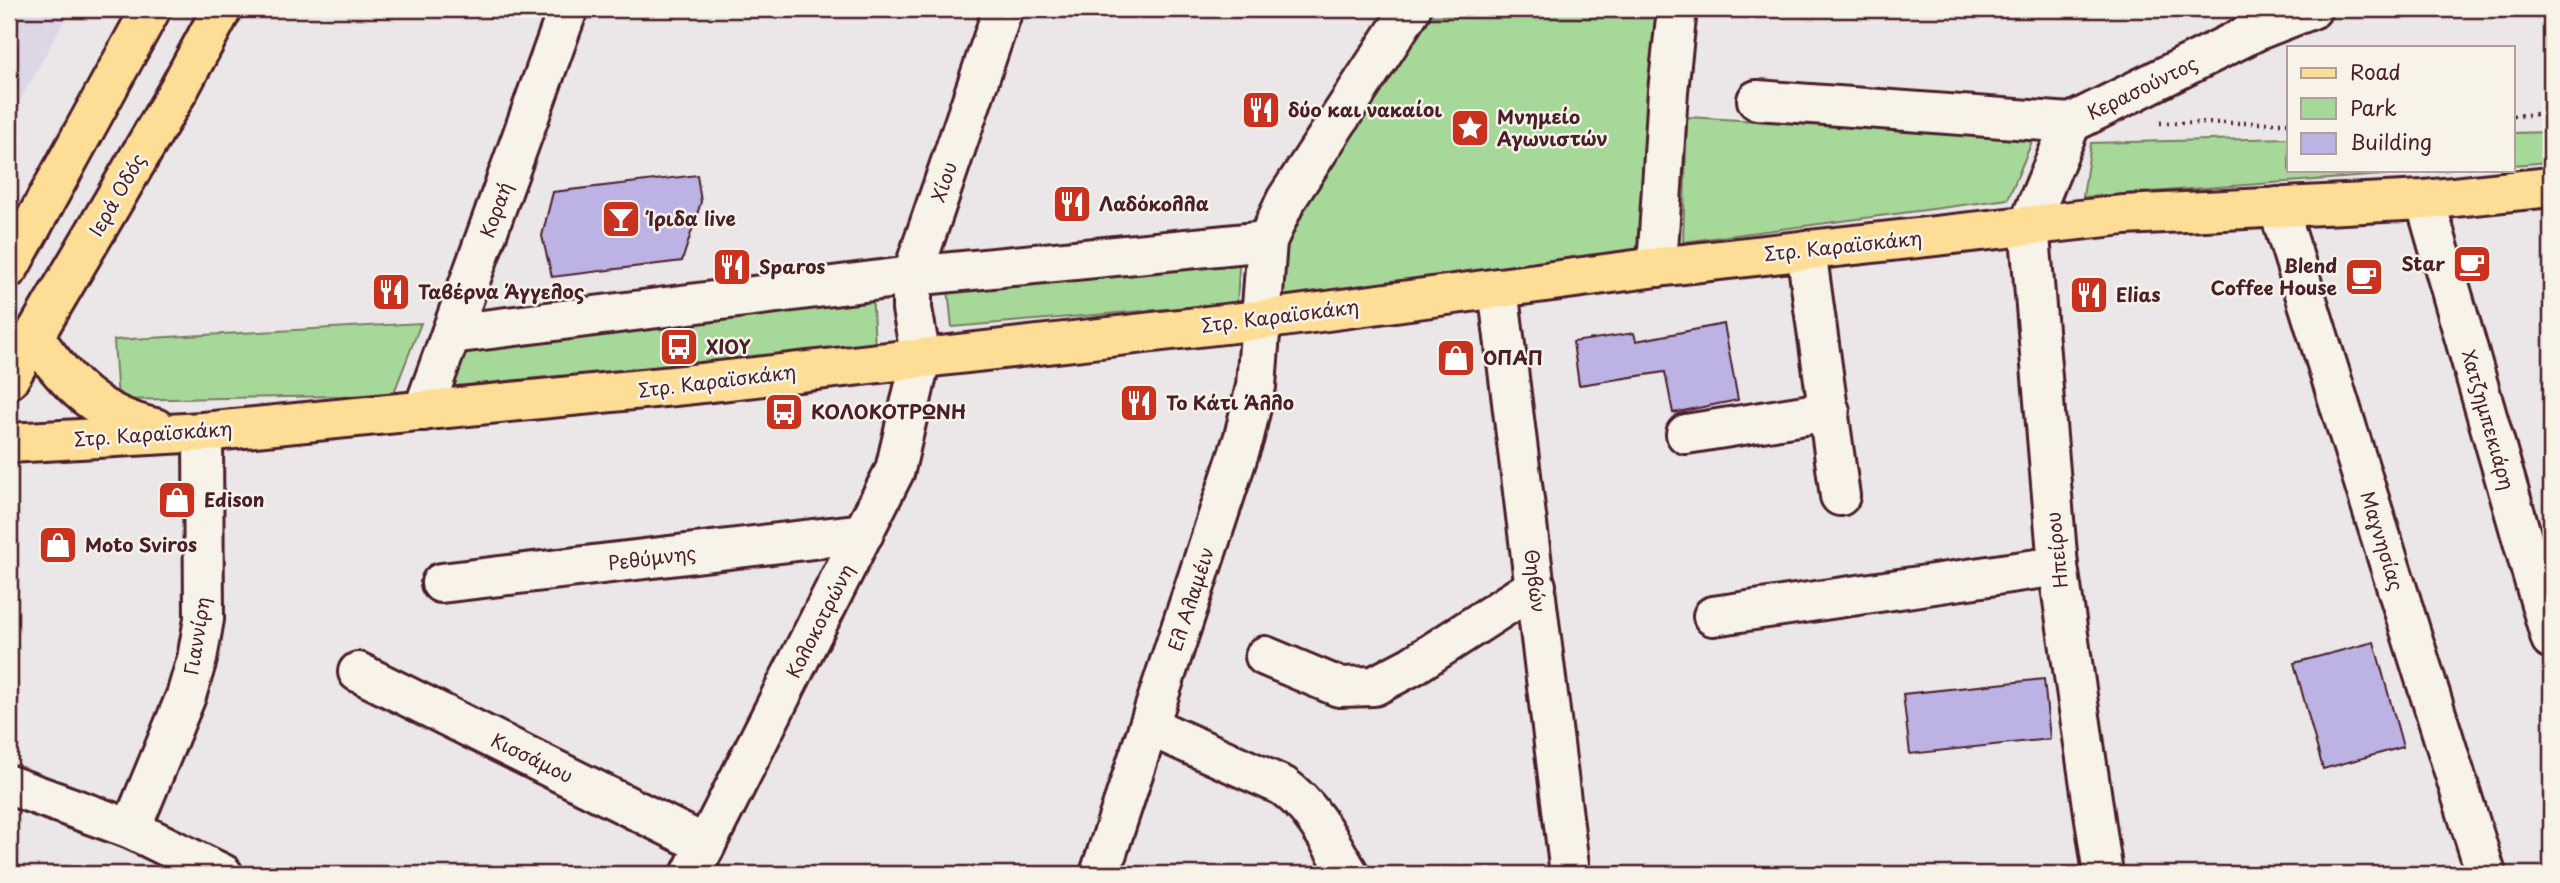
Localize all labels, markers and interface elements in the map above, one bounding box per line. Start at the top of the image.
legend [2287,46,2514,172]
street label: Κερασούντος [2082,48,2202,126]
text: Road [2350,55,2401,87]
restaurant icon: δύο και νακαίοι [1240,89,1282,131]
text: Park [2350,91,2397,123]
place label: δύο και νακαίοι [1288,95,1442,123]
place label: Μνημείο Αγωνιστών [1497,102,1608,152]
place icon: Μνημείο Αγωνιστών [1449,107,1491,149]
text: Building [2350,125,2432,157]
street label: Ιερά Οδός [81,148,151,241]
street label: Χίου [923,158,963,206]
street label: Κοραή [472,178,518,241]
restaurant icon: Λαδόκολλα [1051,183,1093,225]
place label: Λαδόκολλα [1099,189,1209,217]
bar icon: Ίριδα live [600,198,642,240]
place label: Ίριδα live [645,204,736,232]
street label: Στρ. Καραϊσκάκη [1762,223,1923,267]
cafe icon: Star [2451,243,2493,285]
restaurant icon: Sparos [711,246,753,288]
place label: Star [2401,249,2445,277]
place label: Blend Coffee House [2210,251,2337,301]
place label: Sparos [759,252,825,280]
cafe icon: Blend Coffee House [2343,256,2385,298]
restaurant icon: Ταβέρνα Άγγελος [370,271,412,313]
restaurant icon: Elias [2068,274,2110,316]
place label: Ταβέρνα Άγγελος [418,277,584,305]
place label: Elias [2116,280,2161,308]
street label: Στρ. Καραϊσκάκη [1199,291,1361,339]
bus stop icon: ΧΙΟΥ [658,326,700,368]
place label: ΧΙΟΥ [706,332,751,360]
shop icon: ΟΠΑΠ [1435,337,1477,379]
place label: ΟΠΑΠ [1483,343,1543,371]
street label: Χατζημπεκιάρη [2456,346,2522,493]
street label: Στρ. Καραϊσκάκη [636,356,798,404]
restaurant icon: Το Κάτι Άλλο [1118,382,1160,424]
place label: Το Κάτι Άλλο [1166,388,1294,416]
bus stop icon: ΚΟΛΟΚΟΤΡΏΝΗ [763,391,805,433]
place label: ΚΟΛΟΚΟΤΡΏΝΗ [811,397,966,425]
street label: Στρ. Καραϊσκάκη [73,413,233,453]
shop icon: Edison [156,479,198,521]
place label: Edison [204,485,264,513]
street label: Μαγνησίας [2355,487,2411,594]
street label: Ηπείρου [2038,511,2074,590]
shop icon: Moto Sviros [37,524,79,566]
place label: Moto Sviros [85,530,197,558]
street label: Ρεθύμνης [606,538,698,576]
street label: Ελ Αλαμέιν [1160,543,1220,654]
street label: Θηβών [1518,548,1554,614]
street label: Κολοκοτρώνη [778,559,860,683]
street label: Γιαννίρη [176,595,216,677]
street label: Κισσάμου [487,725,578,789]

